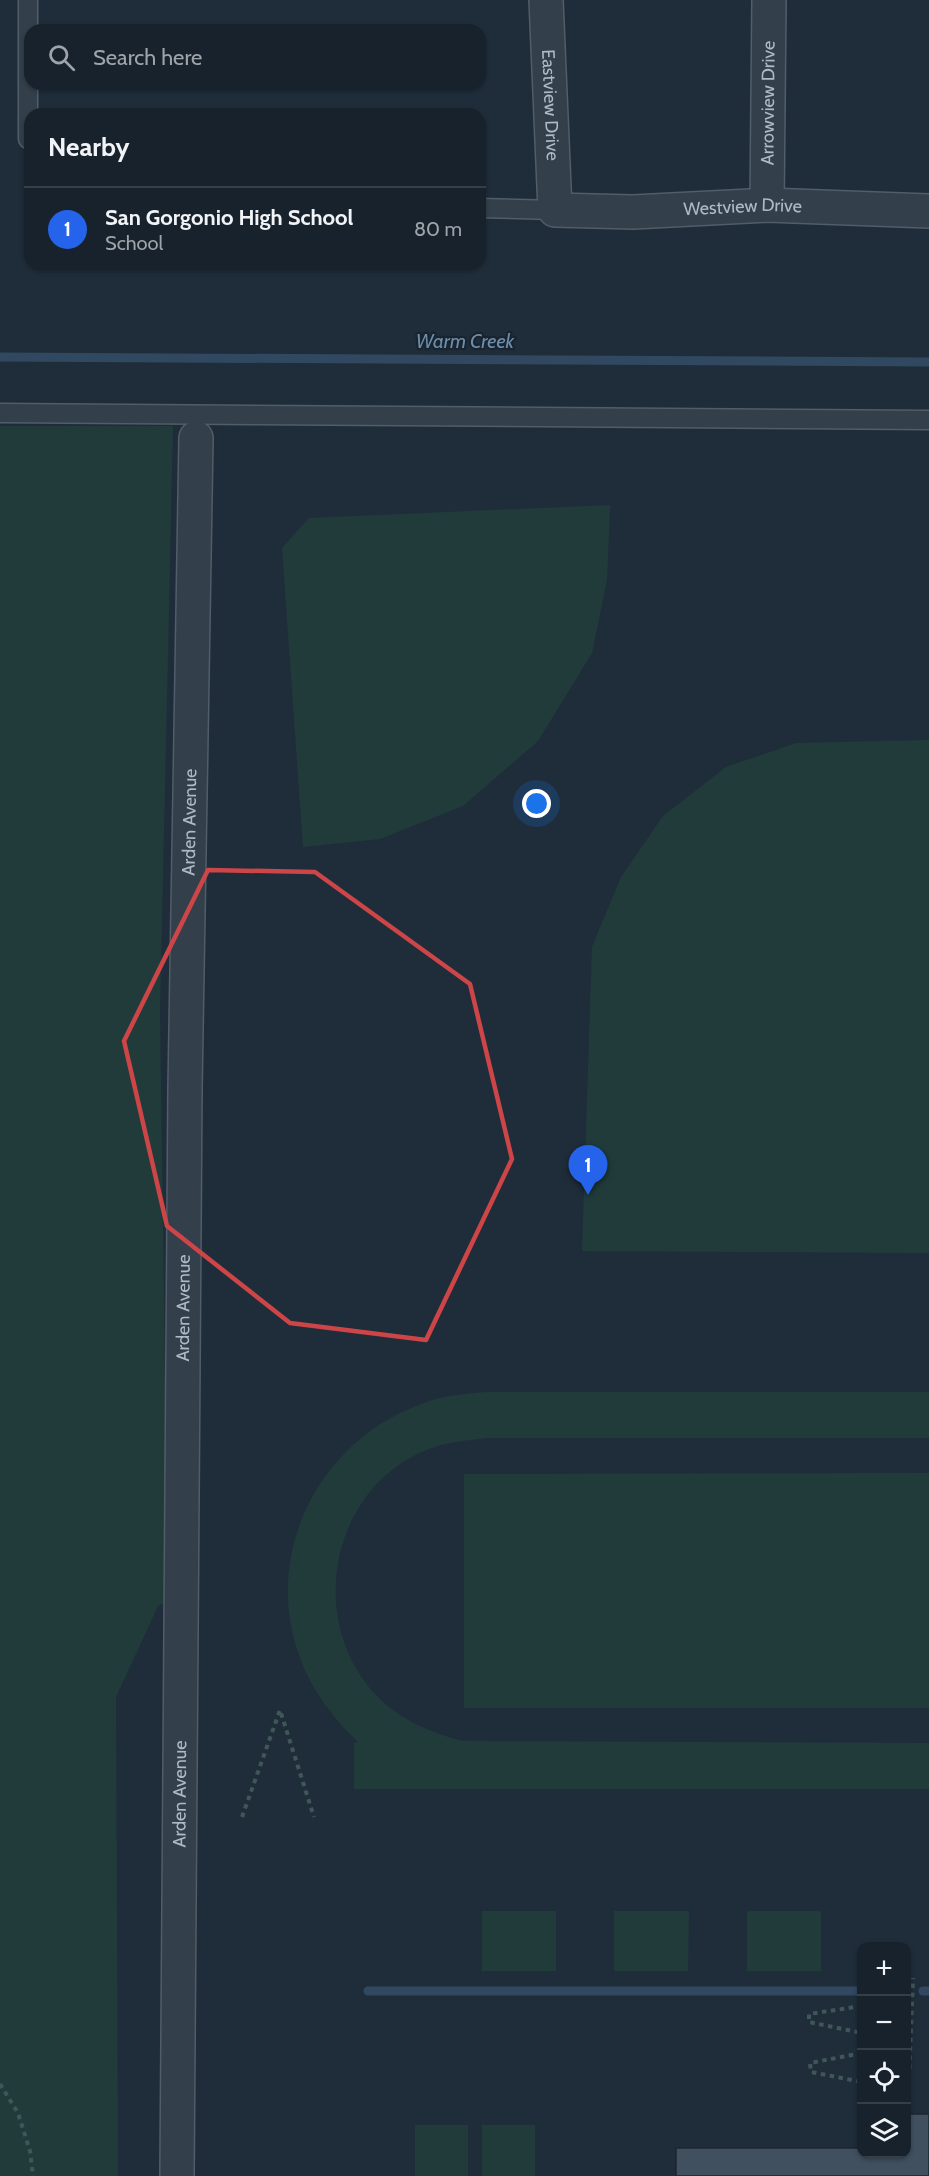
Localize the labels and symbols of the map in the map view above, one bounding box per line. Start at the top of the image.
street label: Arrowview Drive [756,41,780,165]
street label: Eastview Drive [537,49,564,161]
street label: Westview Drive [683,194,802,220]
water label: Warm Creek [416,329,516,353]
street label: Arden Avenue [178,768,201,876]
your location [522,789,551,818]
pin: 1 [568,1146,608,1195]
street label: Arden Avenue [172,1254,195,1362]
street label: Arden Avenue [168,1740,191,1848]

